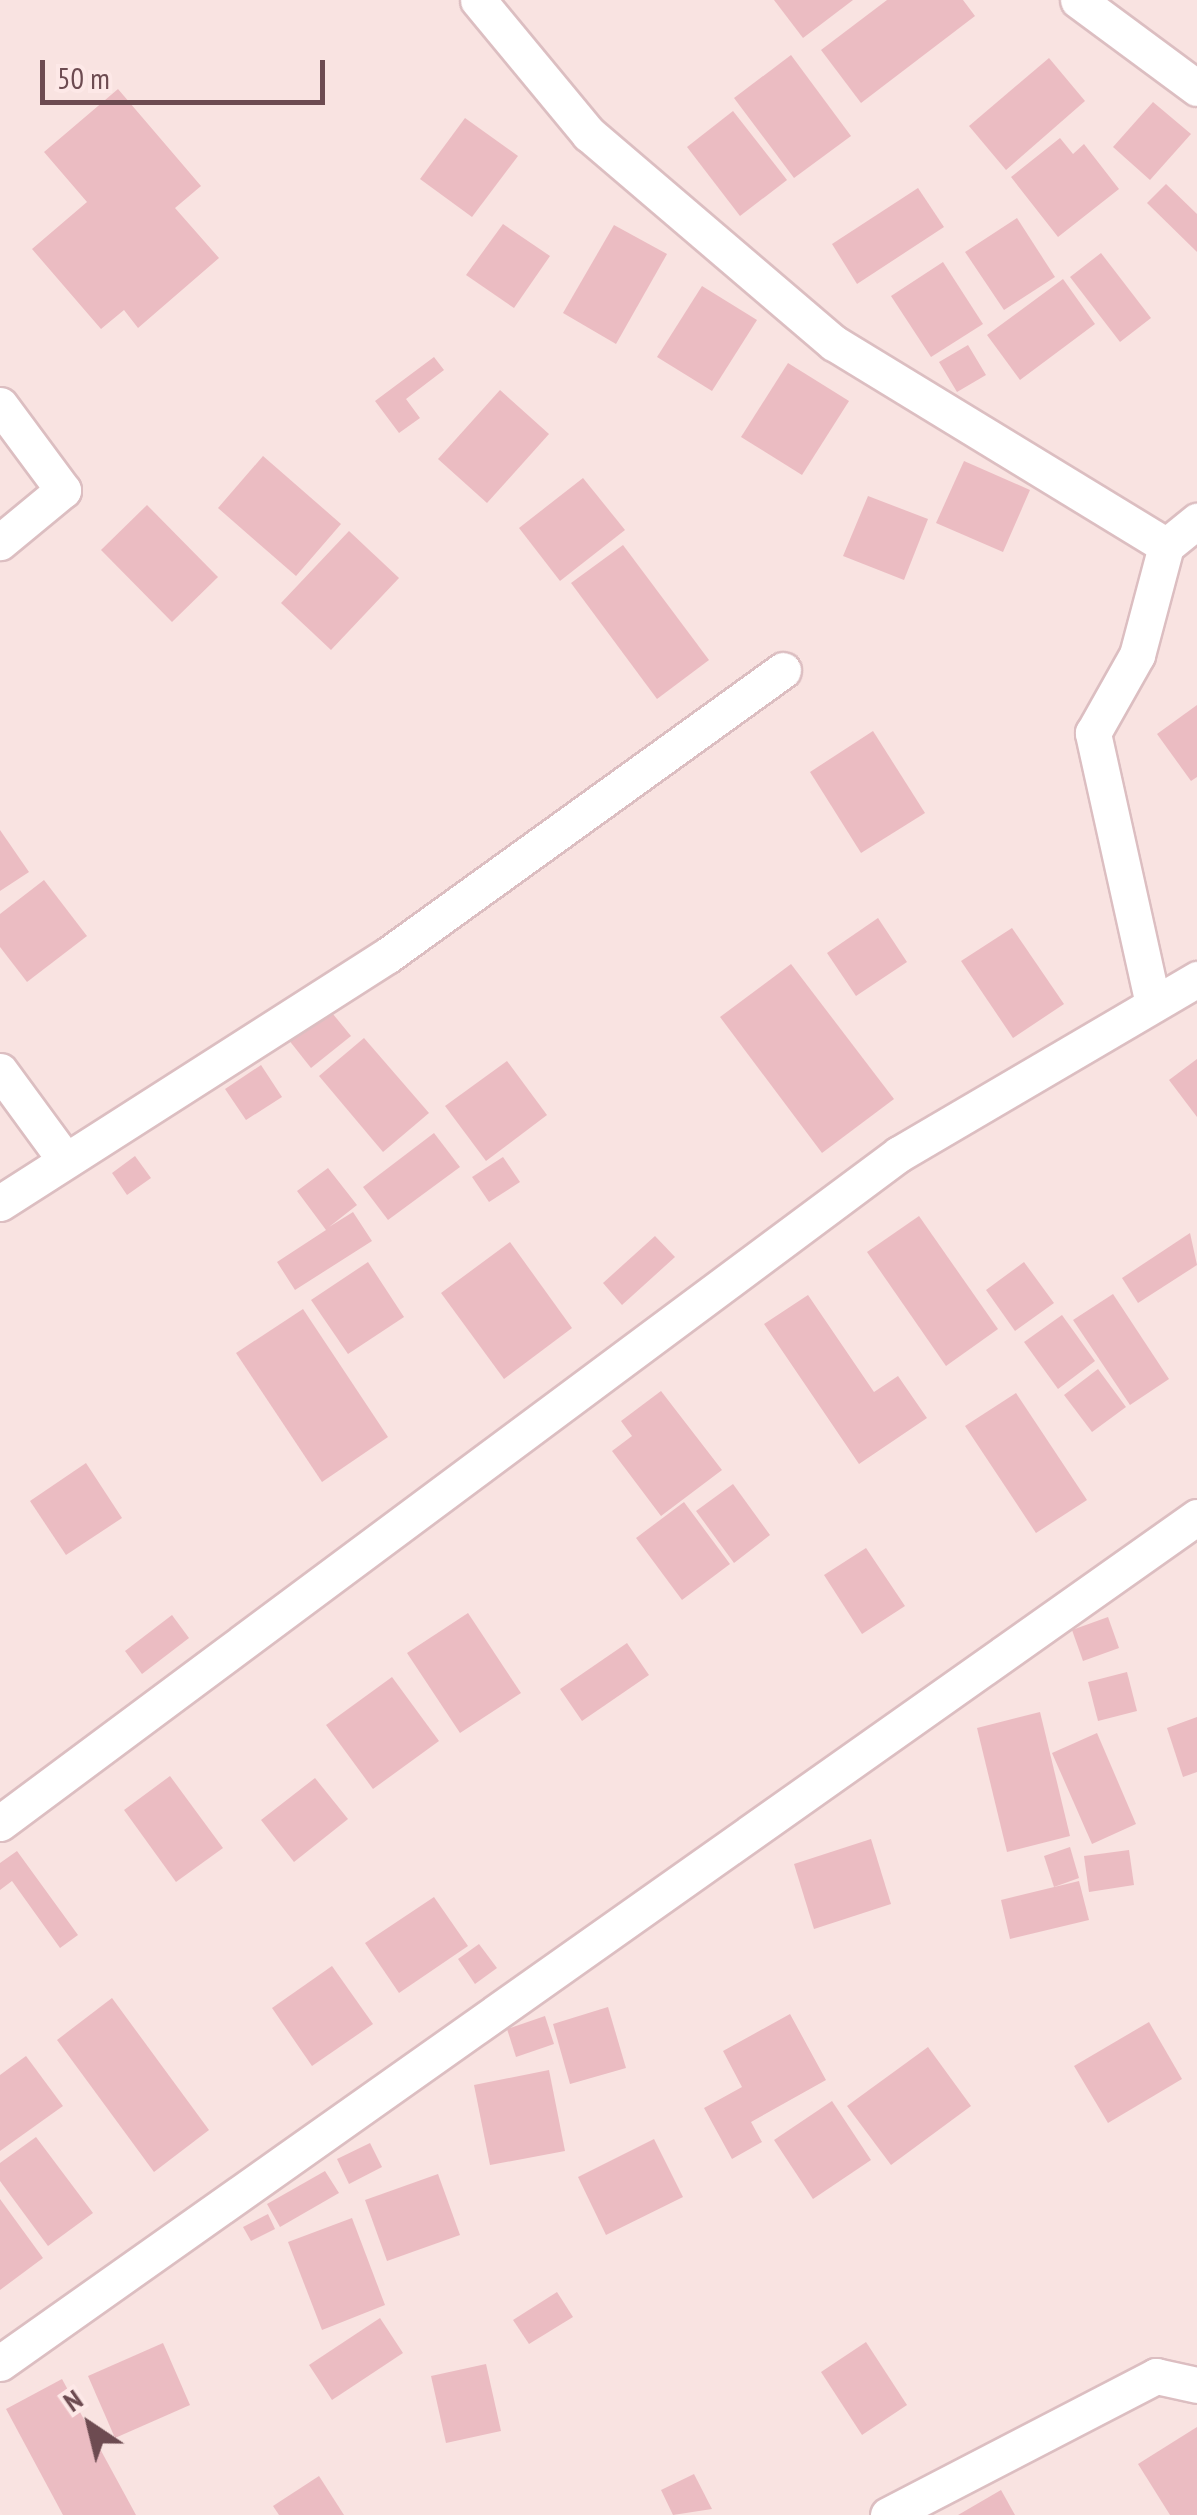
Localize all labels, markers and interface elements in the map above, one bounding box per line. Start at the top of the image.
scale bar [45,40,330,102]
text: 50 m [57,58,110,97]
north arrow [40,2375,140,2475]
text: N [56,2381,89,2420]

